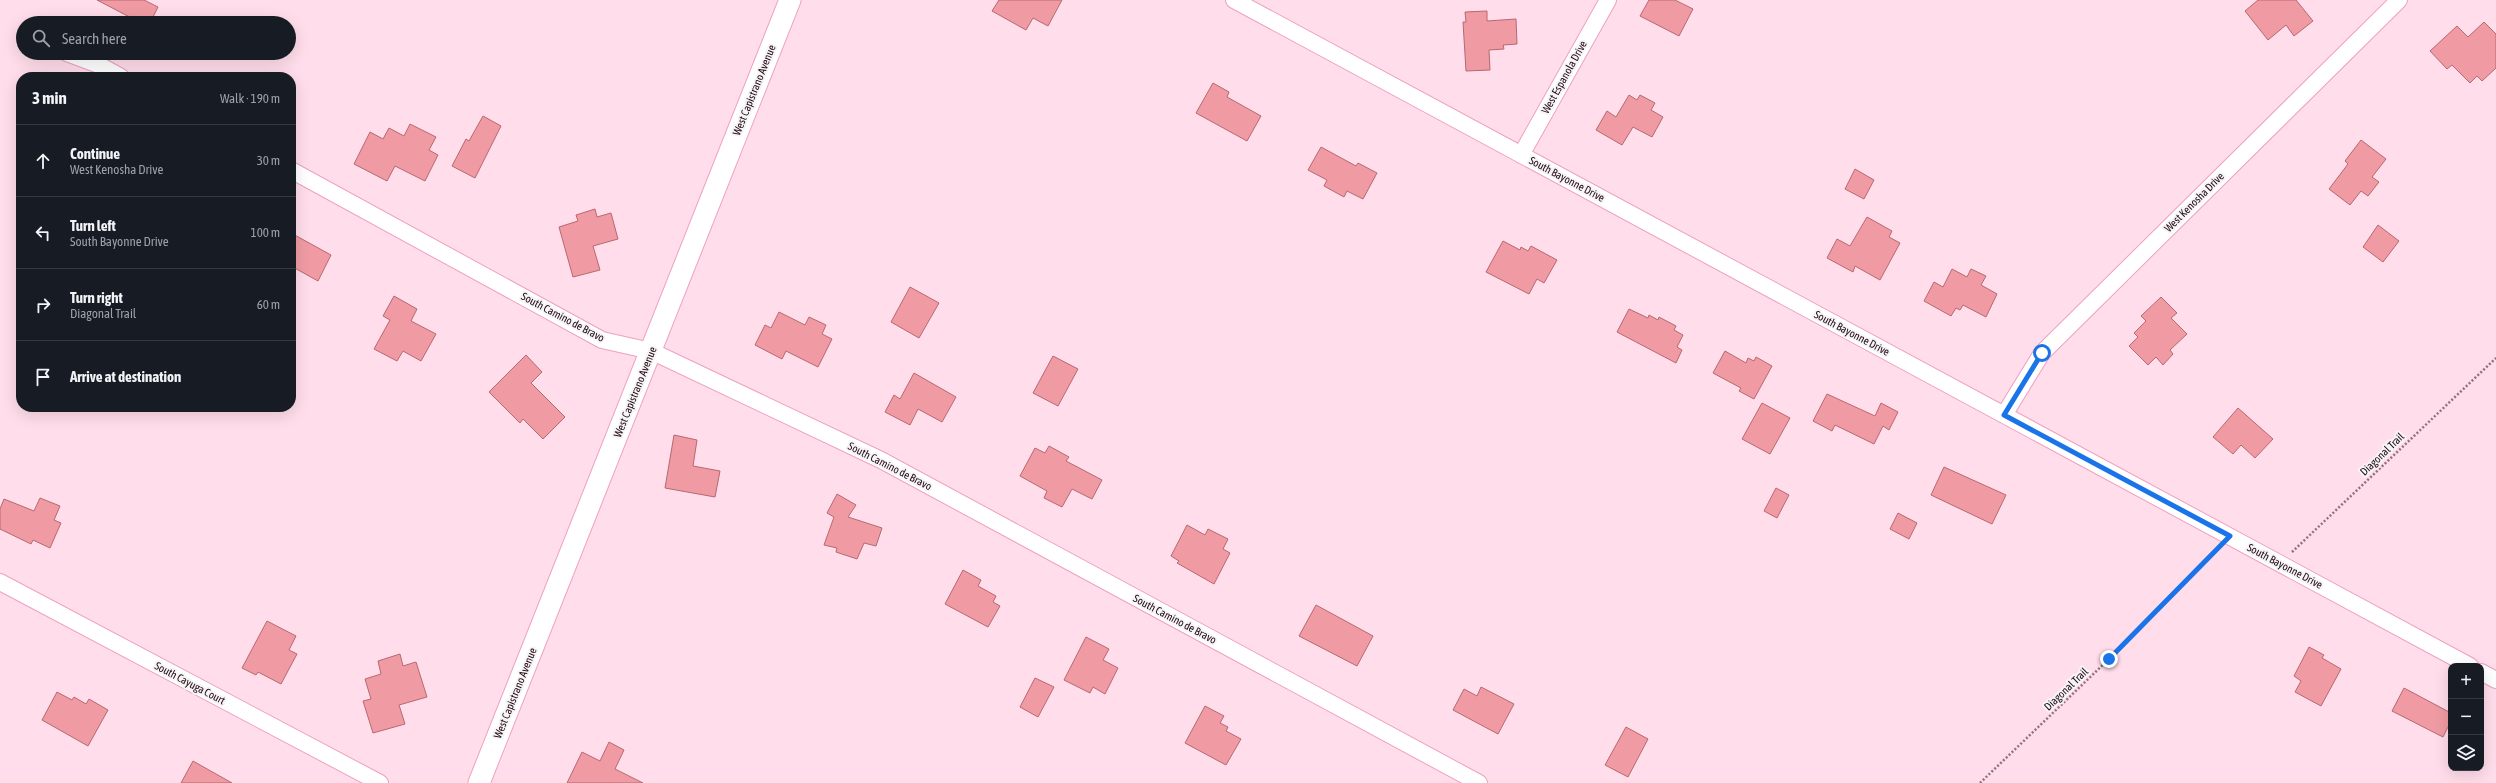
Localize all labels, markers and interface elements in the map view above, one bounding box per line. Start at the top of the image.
search box [16,16,296,60]
icon: search [30,27,52,49]
text: Search here [62,30,127,47]
street label: West Espanola Drive [1539,38,1589,116]
street label: West Capistrano Avenue [730,43,778,137]
text: 3 min [32,88,67,108]
text: Walk · 190 m [220,91,280,106]
text: Continue [70,145,120,162]
icon: ahead [32,150,54,172]
text: 30 m [257,153,280,168]
street label: South Bayonne Drive [1527,154,1607,204]
text: West Kenosha Drive [70,162,163,177]
street label: West Kenosha Drive [2162,170,2226,234]
text: Turn left [70,217,116,234]
icon: left [32,222,54,244]
text: 100 m [251,225,280,240]
text: South Bayonne Drive [70,234,169,249]
text: Turn right [70,289,123,306]
street label: South Camino de Bravo [519,290,607,344]
icon: right [32,294,54,316]
text: 60 m [257,297,280,312]
text: Diagonal Trail [70,306,136,321]
street label: South Bayonne Drive [1812,308,1892,358]
route start [2033,344,2051,362]
street label: West Capistrano Avenue [611,345,659,439]
icon: arrive [32,366,54,388]
text: Arrive at destination [70,368,181,385]
street label: Diagonal Trail [2358,430,2406,478]
street label: South Camino de Bravo [846,440,934,492]
street label: South Bayonne Drive [2245,541,2325,591]
street label: South Camino de Bravo [1131,592,1219,646]
street label: West Capistrano Avenue [491,646,539,740]
route end [2100,650,2118,668]
street label: South Cayuga Court [153,659,227,707]
map controls [2448,663,2484,771]
button: + [2448,663,2484,699]
street label: Diagonal Trail [2042,665,2090,713]
button: − [2448,699,2484,735]
button: layers [2448,735,2484,771]

